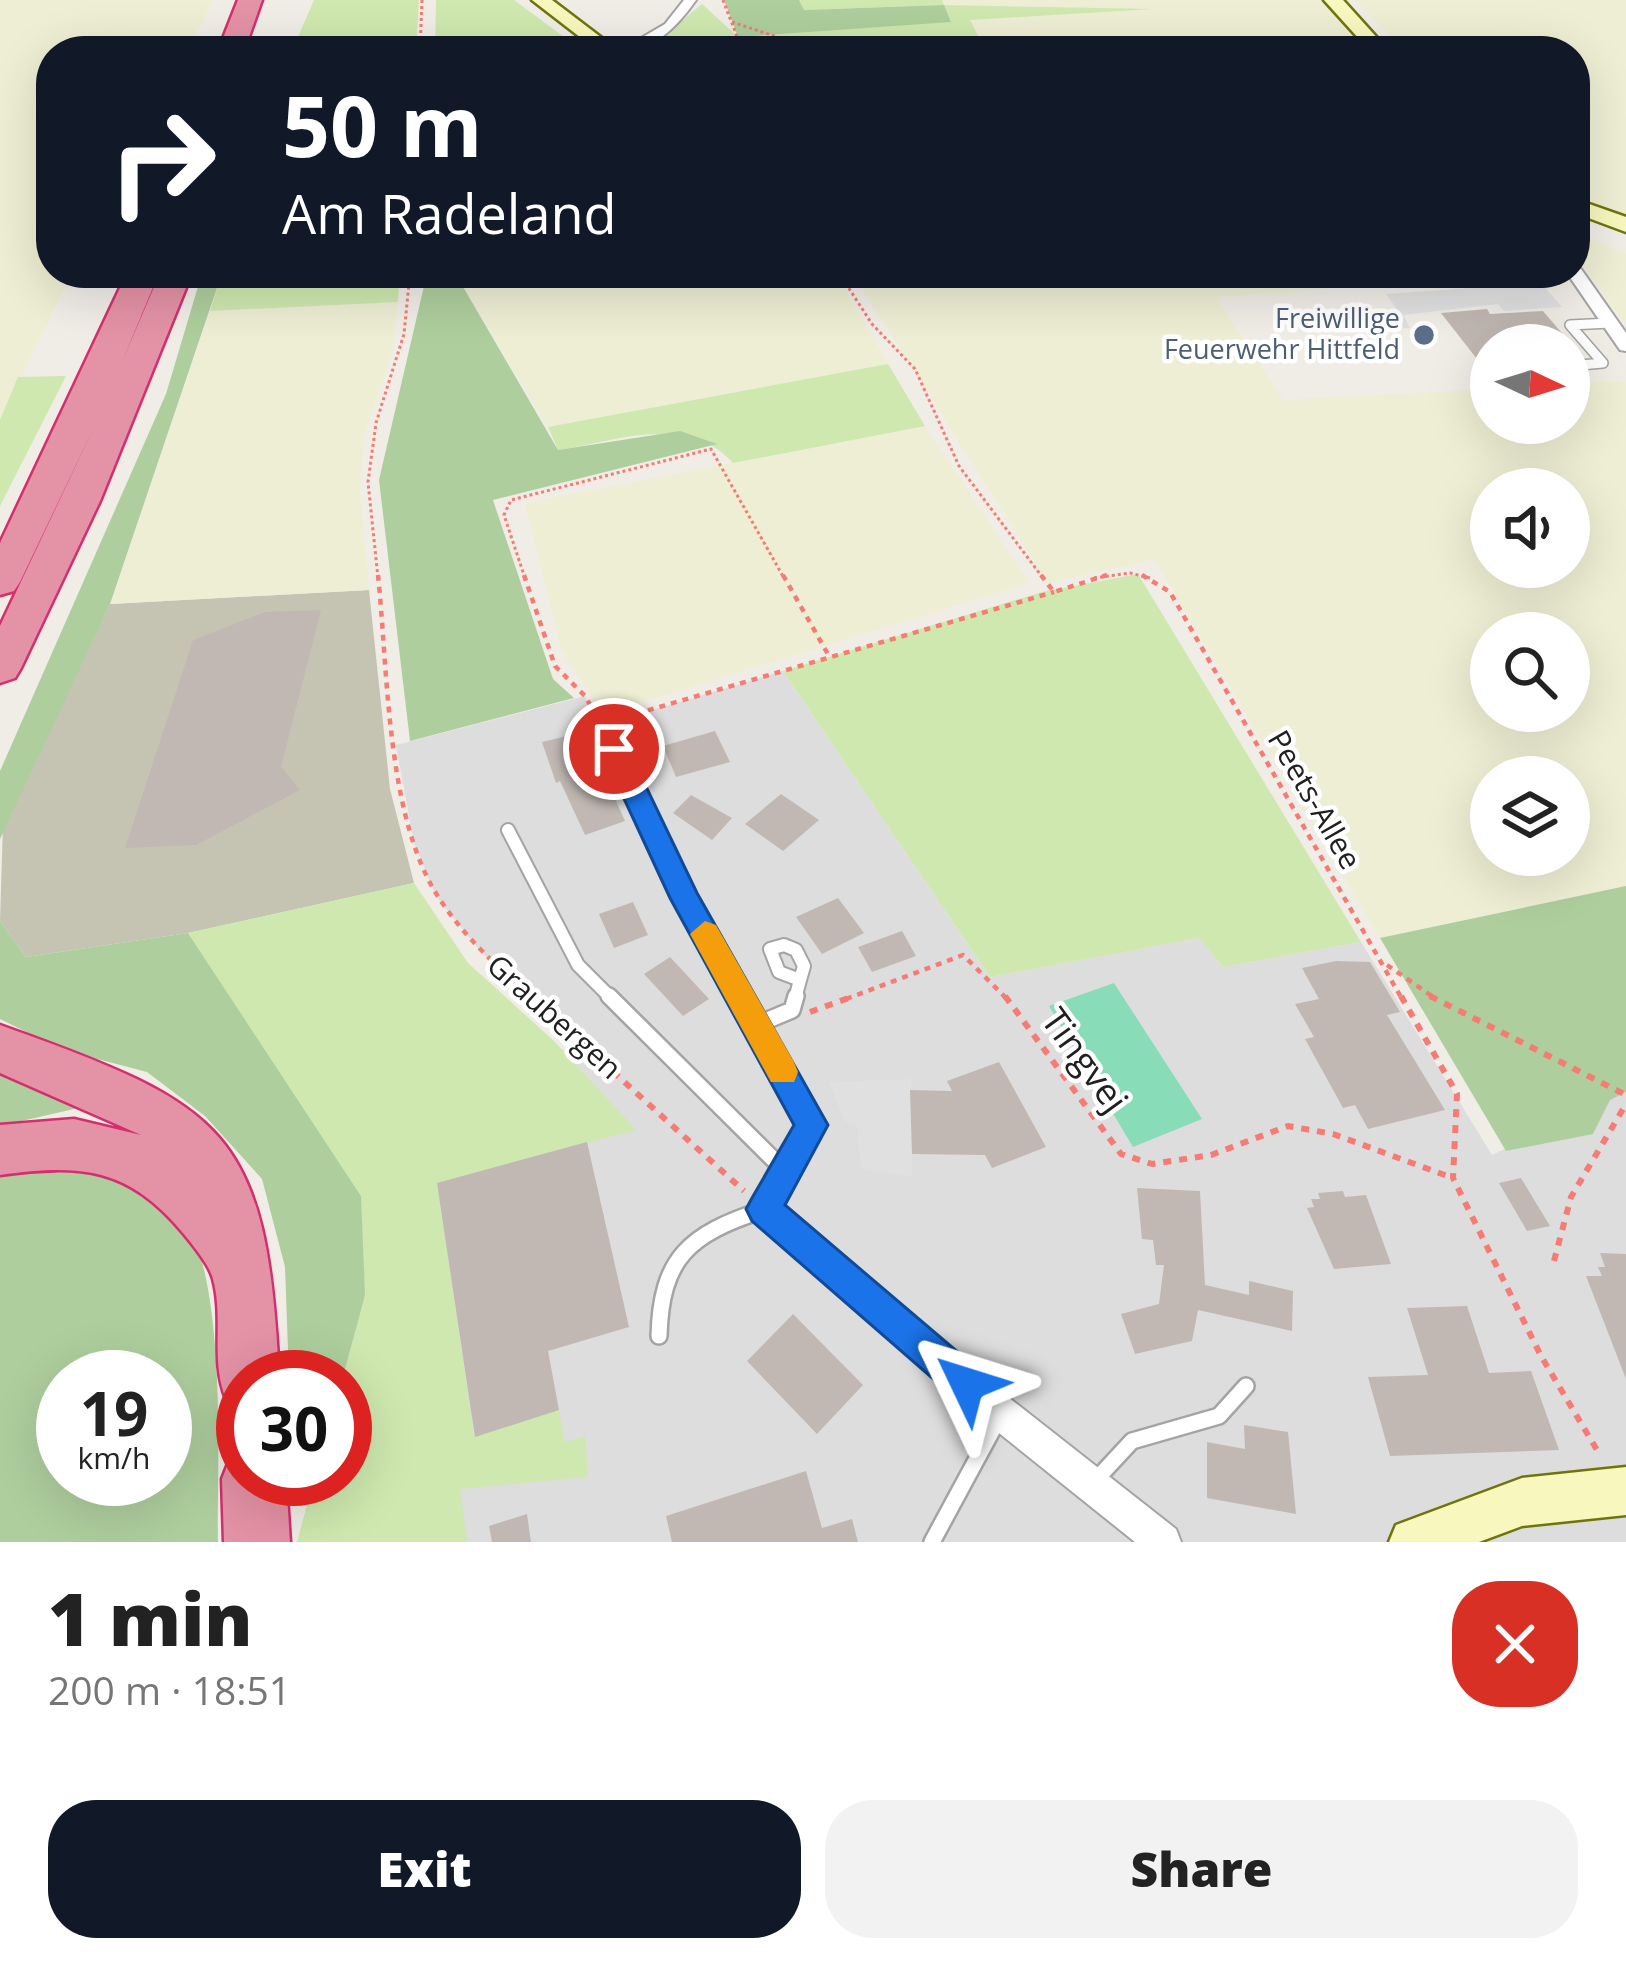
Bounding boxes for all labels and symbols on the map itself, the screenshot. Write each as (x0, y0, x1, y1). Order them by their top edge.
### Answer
place label: Freiwillige Feuerwehr Hittfeld (1164, 299, 1400, 367)
marker: Freiwillige Feuerwehr Hittfeld (1411, 322, 1437, 348)
north arrow (1470, 324, 1590, 444)
pin (563, 698, 665, 800)
street label: Peets-Allee (1259, 722, 1372, 876)
street label: Graubergen (479, 944, 631, 1087)
street label: Tingvej (1031, 998, 1140, 1122)
position arrow (904, 1321, 1030, 1447)
speed limit sign: 30 (216, 1350, 372, 1506)

